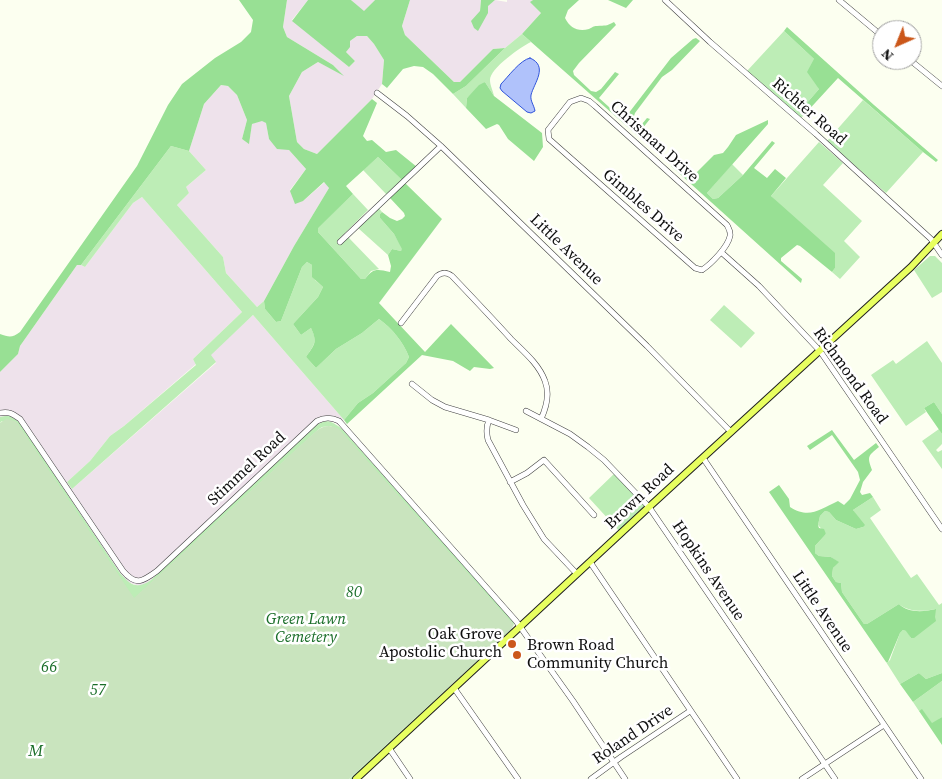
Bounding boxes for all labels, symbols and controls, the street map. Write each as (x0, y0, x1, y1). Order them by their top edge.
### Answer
north arrow (872, 20, 922, 70)
text: N (877, 44, 898, 66)
street label: Richter Road (768, 74, 850, 150)
street label: Chrisman Drive (606, 97, 702, 187)
street label: Gimbles Drive (598, 166, 688, 246)
street label: Little Avenue (526, 210, 606, 290)
street label: Richmond Road (809, 324, 891, 428)
street label: Stimmel Road (204, 428, 290, 510)
street label: Brown Road (602, 460, 678, 534)
street label: Hopkins Avenue (667, 517, 749, 625)
street label: Little Avenue (788, 568, 856, 656)
park label: 80 (346, 583, 362, 603)
park label: Green Lawn Cemetery (266, 610, 346, 648)
place label: Oak Grove Apostolic Church (379, 625, 502, 663)
place label: Brown Road Community Church (527, 636, 668, 674)
marker: Oak Grove Apostolic Church (506, 638, 518, 650)
marker: Brown Road Community Church (511, 649, 523, 661)
park label: 66 (41, 658, 57, 678)
park label: 57 (90, 681, 106, 701)
street label: Roland Drive (589, 701, 677, 769)
park label: M (29, 742, 43, 762)

